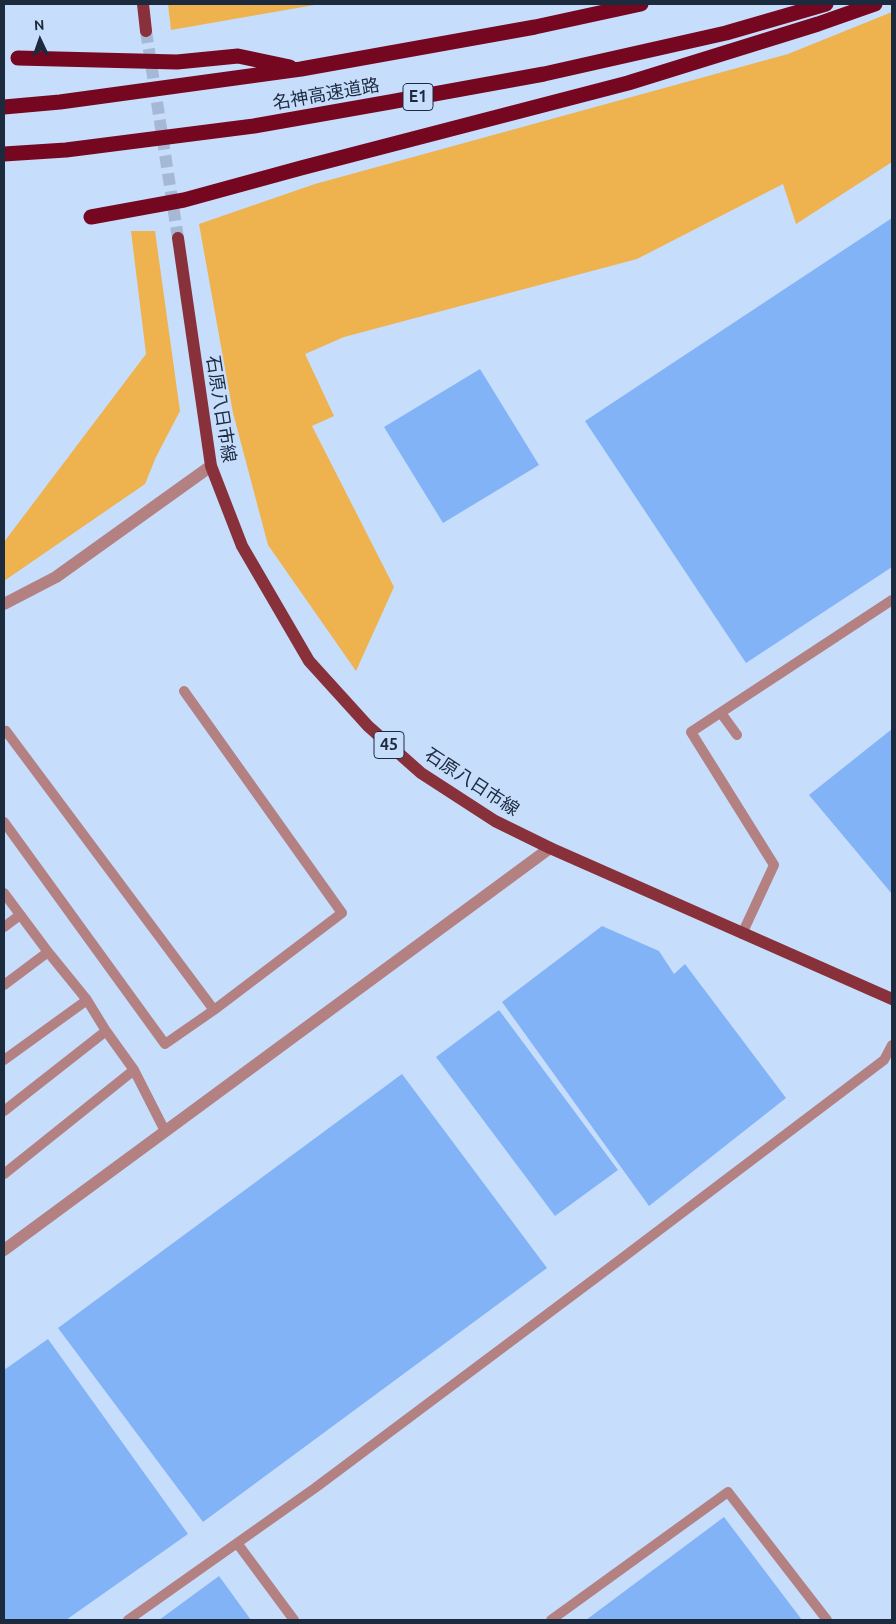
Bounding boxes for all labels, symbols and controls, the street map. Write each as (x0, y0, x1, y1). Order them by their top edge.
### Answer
north arrow (15, 15, 65, 65)
text: N (34, 17, 45, 33)
street label: 名神高速道路 (271, 74, 381, 114)
road number: E1 (403, 84, 433, 110)
street label: 石原八日市線 (202, 354, 240, 464)
road number: 45 (374, 732, 404, 758)
street label: 石原八日市線 (421, 744, 523, 820)

